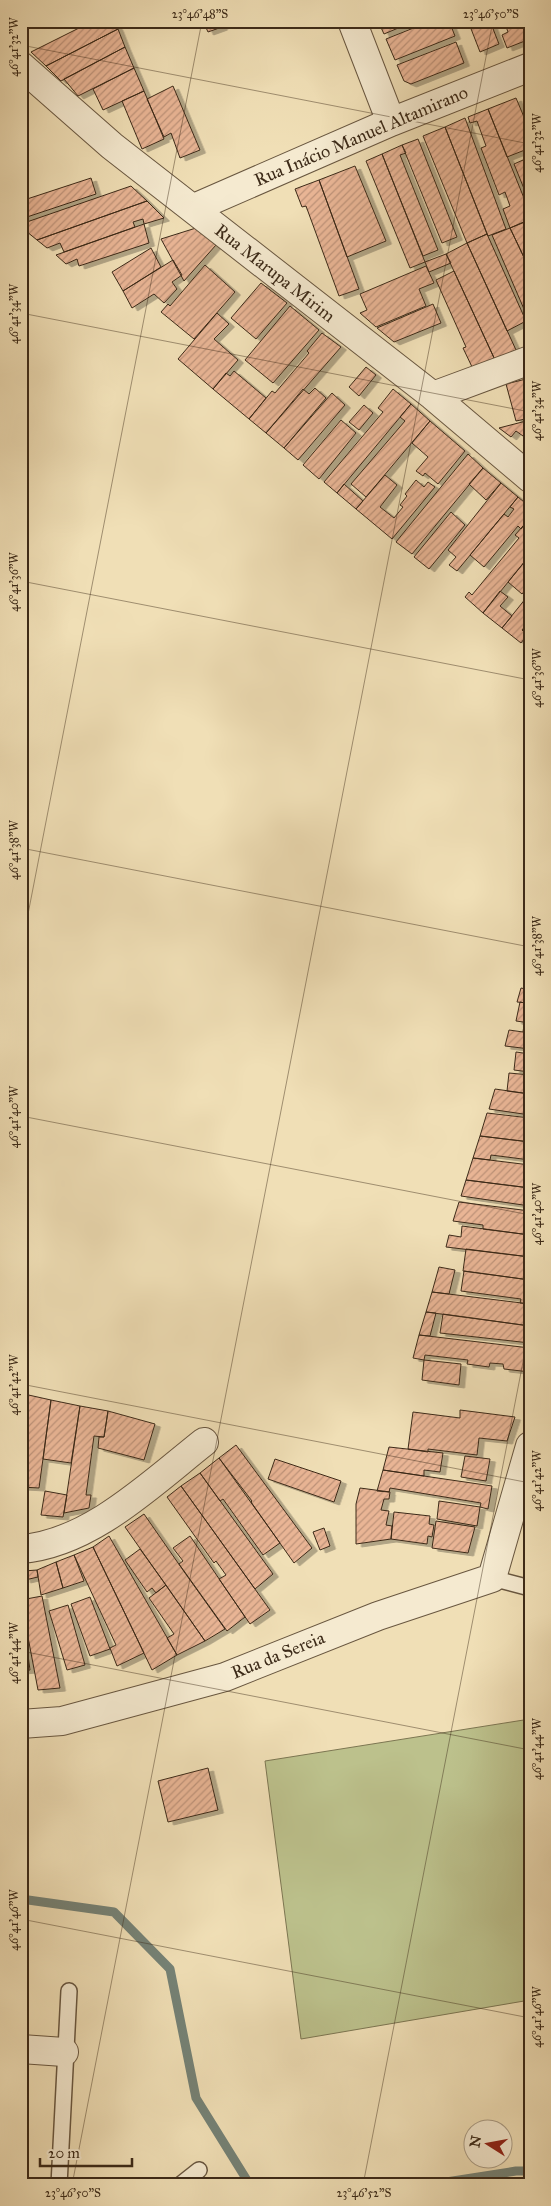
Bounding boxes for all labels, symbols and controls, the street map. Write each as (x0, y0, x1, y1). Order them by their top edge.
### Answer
text: 23°46'48"S (172, 7, 228, 21)
text: 23°46'50"S (463, 7, 519, 21)
text: 46°41'32"W (7, 17, 21, 77)
street label: Rua Inácio Manuel Altamirano (251, 81, 471, 191)
text: 46°41'32"W (530, 113, 544, 173)
street label: Rua Marupa Mirim (210, 219, 340, 327)
text: 46°41'34"W (7, 283, 21, 344)
text: 46°41'34"W (530, 380, 544, 441)
text: 46°41'36"W (7, 552, 21, 612)
text: 46°41'36"W (530, 648, 544, 708)
text: 46°41'38"W (7, 820, 21, 880)
text: 46°41'38"W (530, 916, 544, 976)
text: 46°41'40"W (7, 1085, 21, 1148)
text: 46°41'40"W (530, 1182, 544, 1245)
text: 46°41'42"W (7, 1354, 21, 1416)
text: 46°41'42"W (530, 1450, 544, 1512)
text: 46°41'44"W (7, 1621, 21, 1684)
street label: Rua da Sereia (228, 1626, 328, 1684)
text: 46°41'44"W (530, 1717, 544, 1780)
text: 46°41'46"W (7, 1889, 21, 1951)
text: 46°41'46"W (530, 1986, 544, 2048)
north arrow (464, 2118, 514, 2168)
text: N (466, 2134, 485, 2149)
scale bar (40, 2136, 132, 2168)
text: 20 m (48, 2144, 80, 2162)
text: 23°46'50"S (45, 2186, 101, 2200)
text: 23°46'52"S (337, 2186, 392, 2200)

